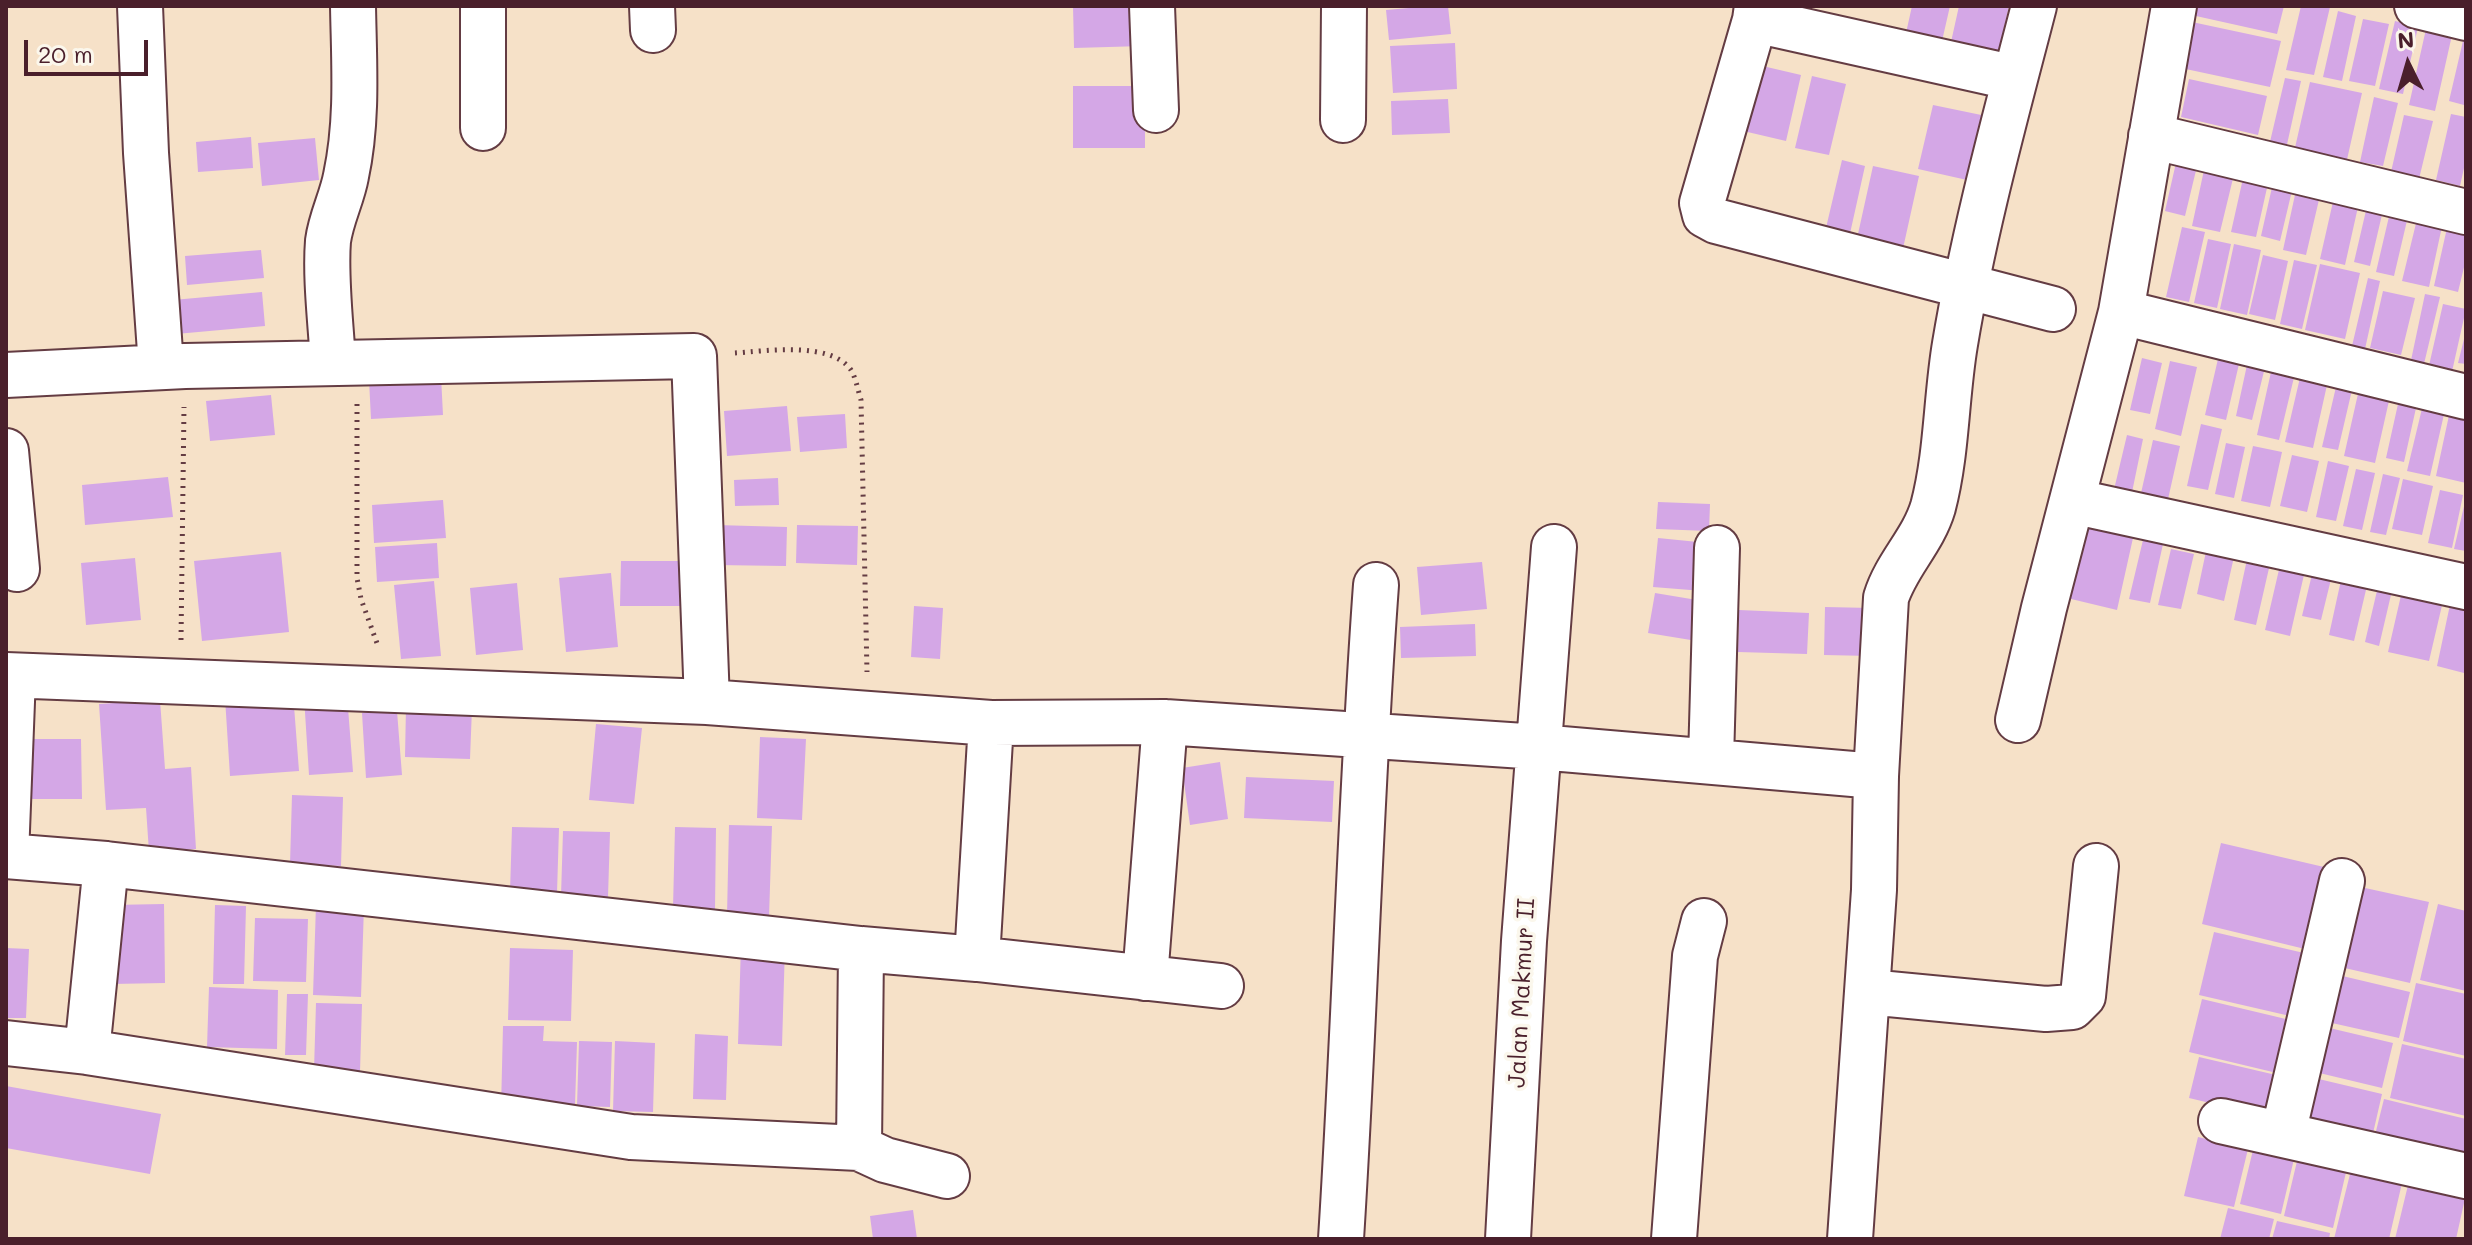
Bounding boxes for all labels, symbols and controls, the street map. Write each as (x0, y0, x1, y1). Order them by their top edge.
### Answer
scale bar (28, 24, 152, 74)
north arrow (2368, 24, 2448, 104)
text: N (2396, 24, 2415, 55)
text: 20 m (38, 38, 93, 69)
street label: Jalan Makmur II (1503, 897, 1541, 1089)

